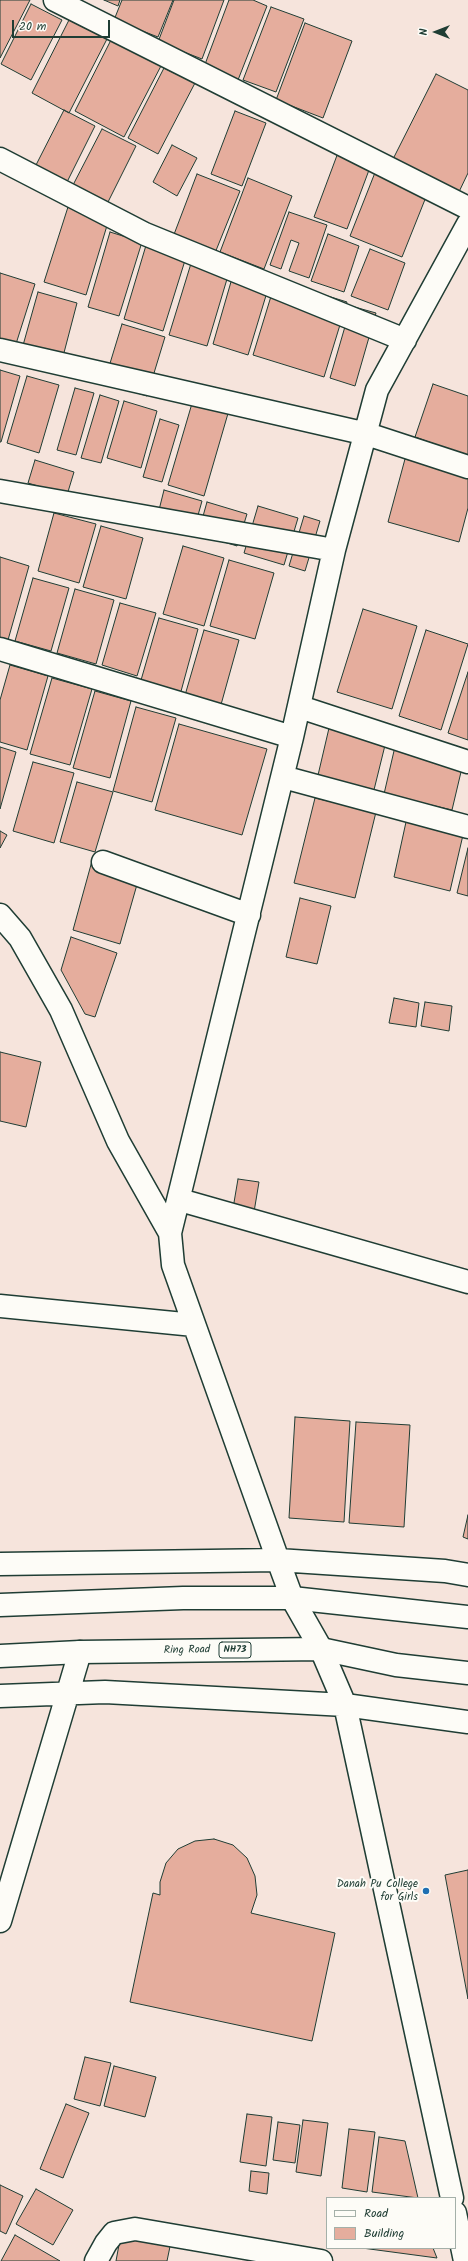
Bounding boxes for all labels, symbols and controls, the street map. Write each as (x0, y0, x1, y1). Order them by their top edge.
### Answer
scale bar (14, 12, 112, 38)
north arrow (416, 12, 456, 52)
text: 20 m (19, 17, 46, 36)
text: N (415, 29, 433, 35)
road number: NH73 (219, 1642, 251, 1658)
street label: Ring Road (164, 1644, 210, 1658)
place label: Danah Pu College for Girls (337, 1878, 418, 1904)
marker: Danah Pu College for Girls (421, 1886, 431, 1896)
legend (326, 2197, 456, 2249)
text: Road (364, 2204, 388, 2223)
text: Building (364, 2224, 404, 2243)

